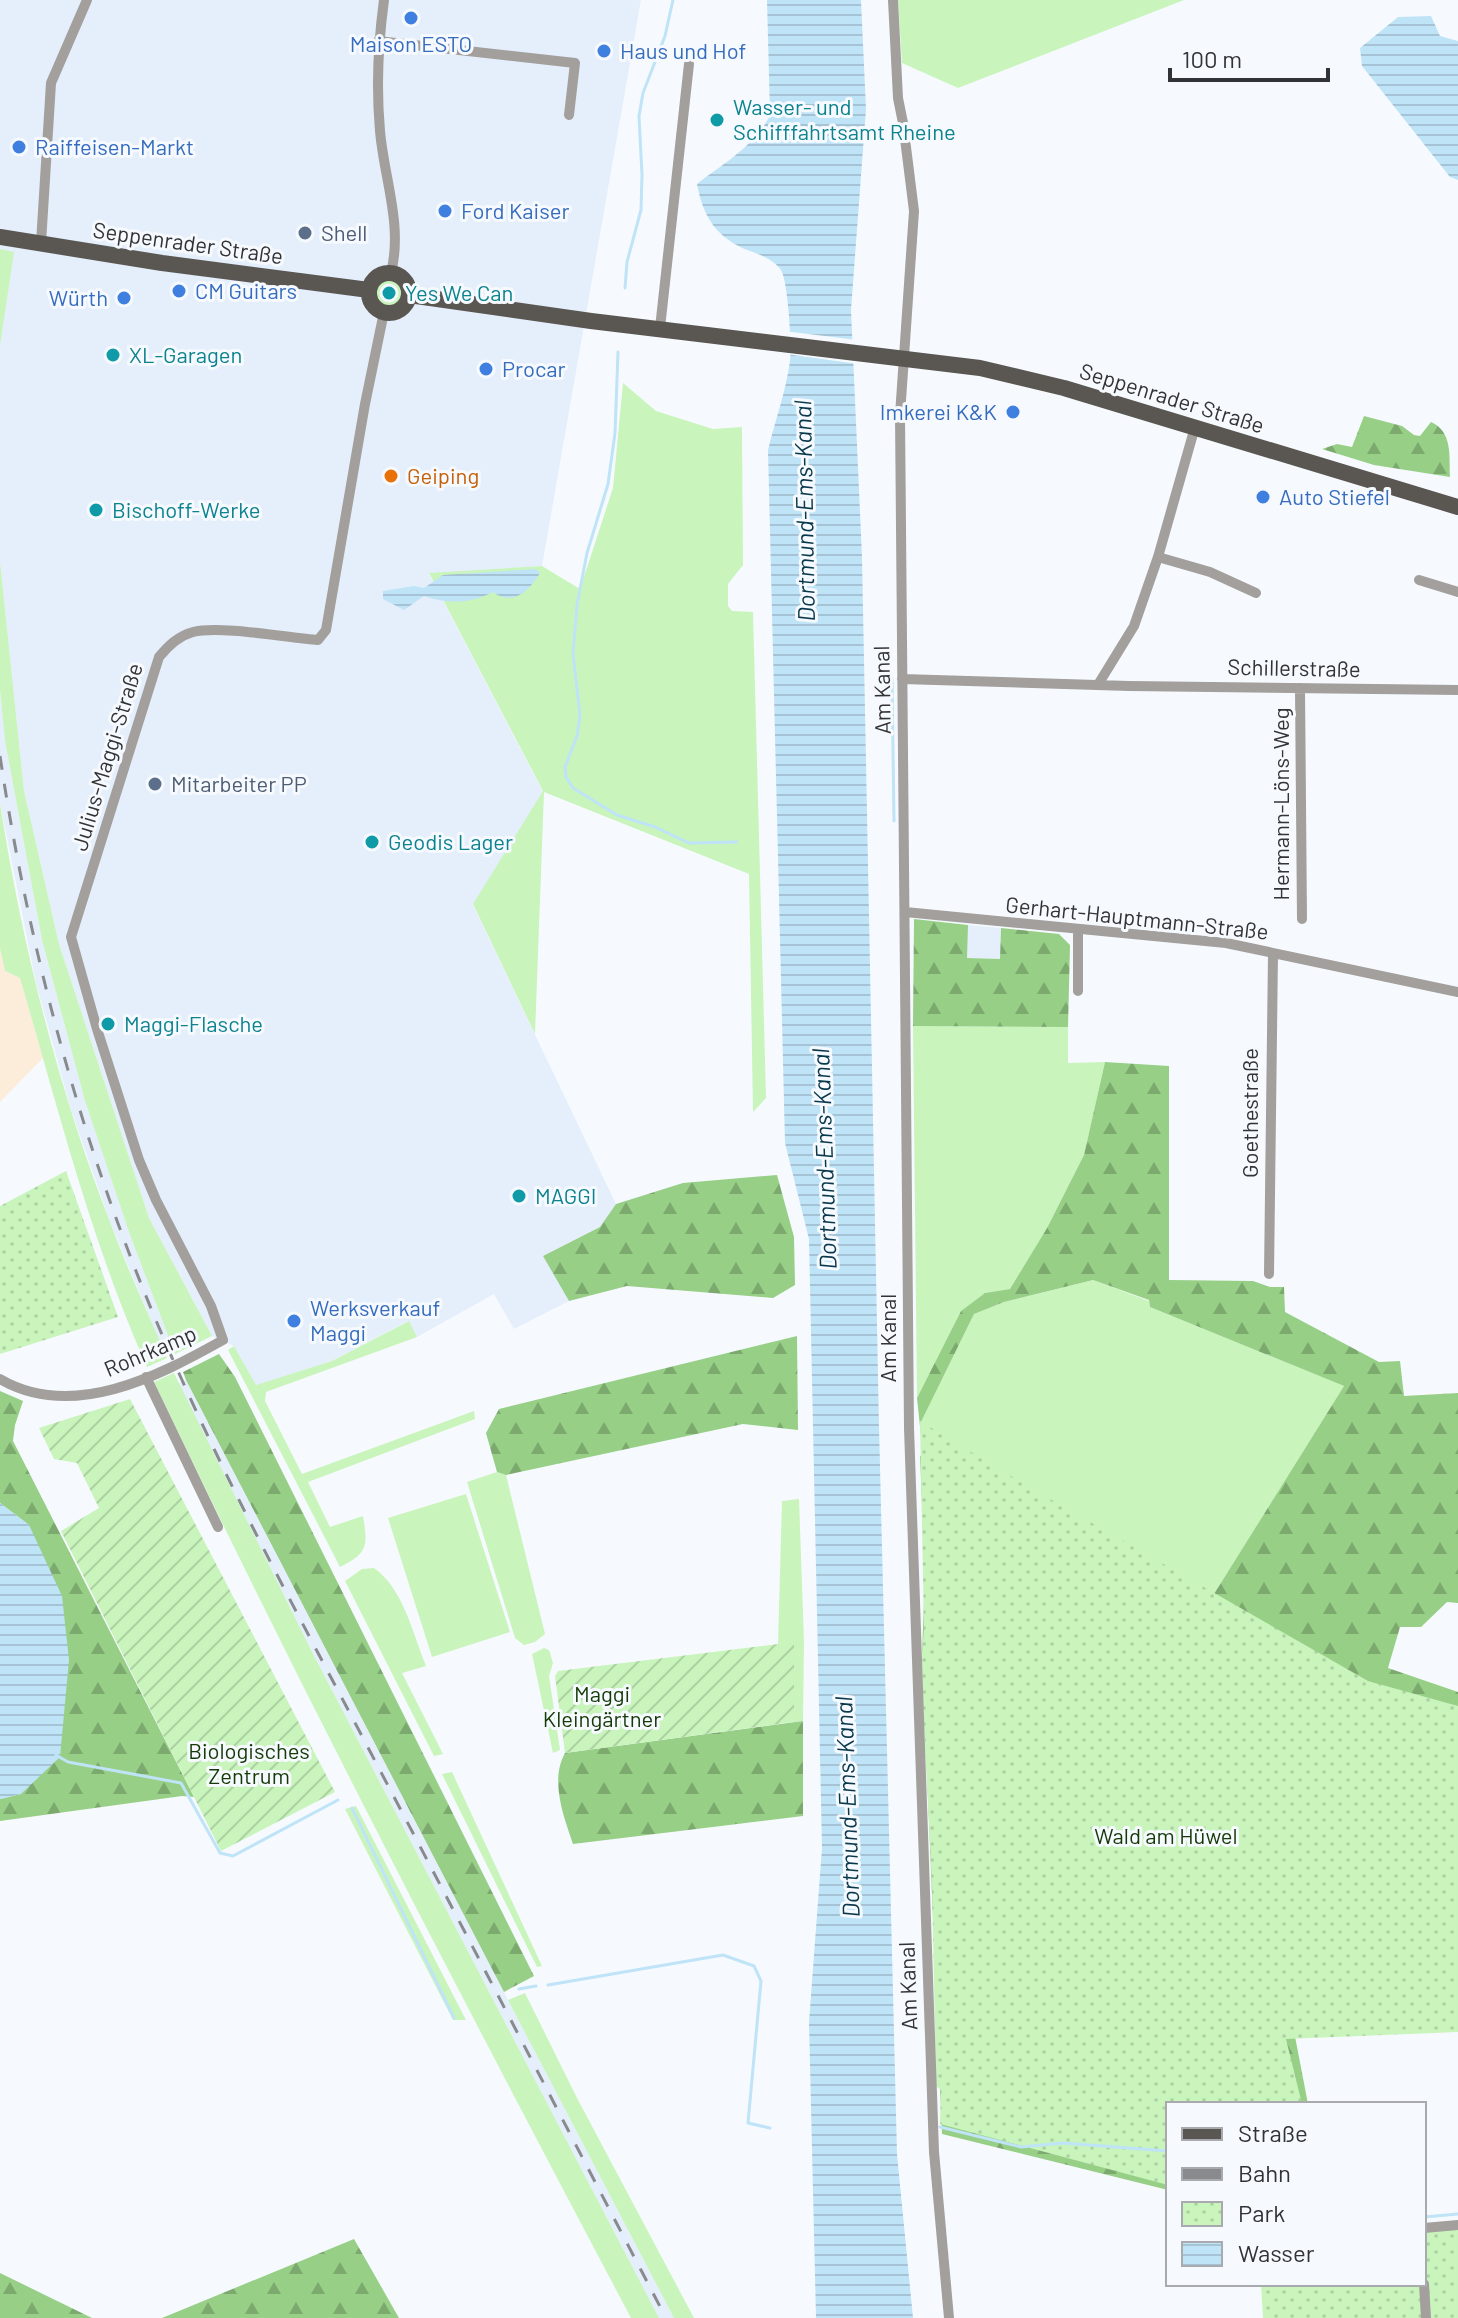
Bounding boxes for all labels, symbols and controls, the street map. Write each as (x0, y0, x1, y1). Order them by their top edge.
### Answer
marker: Maison ESTO (402, 9, 420, 27)
place label: Maison ESTO (350, 30, 472, 56)
scale bar (1170, 32, 1328, 82)
place label: Haus und Hof (620, 37, 746, 63)
marker: Haus und Hof (595, 42, 613, 60)
text: 100 m (1182, 44, 1242, 73)
place label: Wasser- und Schifffahrtsamt Rheine (733, 93, 956, 144)
marker: Wasser- und Schifffahrtsamt Rheine (708, 111, 726, 129)
place label: Raiffeisen-Markt (35, 133, 194, 159)
marker: Raiffeisen-Markt (10, 138, 28, 156)
place label: Ford Kaiser (461, 197, 570, 223)
marker: Ford Kaiser (436, 202, 454, 220)
street label: Seppenrader Straße (91, 216, 285, 268)
place label: Shell (321, 219, 367, 245)
marker: Shell (296, 224, 314, 242)
place label: CM Guitars (195, 277, 297, 303)
place label: Yes We Can (405, 279, 513, 305)
marker: CM Guitars (170, 282, 188, 300)
place label: Würth (49, 284, 108, 310)
marker: Yes We Can (380, 284, 398, 302)
marker: Würth (115, 289, 133, 307)
place label: XL-Garagen (129, 341, 242, 367)
marker: XL-Garagen (104, 346, 122, 364)
place label: Procar (502, 355, 566, 381)
street label: Seppenrader Straße (1077, 357, 1268, 437)
marker: Procar (477, 360, 495, 378)
place label: Imkerei K&K (880, 398, 997, 424)
water label: Dortmund-Ems-Kanal (787, 399, 820, 622)
marker: Imkerei K&K (1004, 403, 1022, 421)
place label: Geiping (407, 462, 479, 488)
marker: Geiping (382, 467, 400, 485)
place label: Auto Stiefel (1279, 483, 1390, 509)
marker: Auto Stiefel (1254, 488, 1272, 506)
place label: Bischoff-Werke (112, 496, 261, 522)
marker: Bischoff-Werke (87, 501, 105, 519)
street label: Am Kanal (867, 645, 895, 735)
street label: Schillerstraße (1227, 653, 1361, 681)
street label: Julius-Maggi-Straße (65, 660, 147, 854)
street label: Hermann-Löns-Weg (1267, 708, 1293, 900)
place label: Mitarbeiter PP (171, 770, 307, 796)
marker: Mitarbeiter PP (146, 775, 164, 793)
place label: Geodis Lager (388, 828, 513, 854)
marker: Geodis Lager (363, 833, 381, 851)
street label: Gerhart-Hauptmann-Straße (1004, 890, 1270, 944)
place label: Maggi-Flasche (124, 1010, 263, 1036)
marker: Maggi-Flasche (99, 1015, 117, 1033)
water label: Dortmund-Ems-Kanal (805, 1047, 842, 1270)
street label: Goethestraße (1236, 1048, 1262, 1178)
place label: MAGGI (535, 1182, 597, 1208)
marker: MAGGI (510, 1187, 528, 1205)
place label: Werksverkauf Maggi (310, 1294, 440, 1345)
street label: Am Kanal (874, 1294, 900, 1382)
marker: Werksverkauf Maggi (285, 1312, 303, 1330)
street label: Rohrkamp (100, 1319, 200, 1381)
park label: Maggi Kleingärtner (543, 1680, 661, 1731)
water label: Dortmund-Ems-Kanal (828, 1695, 865, 1918)
park label: Biologisches Zentrum (188, 1737, 310, 1788)
park label: Wald am Hüwel (1094, 1822, 1238, 1848)
street label: Am Kanal (892, 1941, 922, 2031)
legend (1166, 2102, 1426, 2286)
text: Straße (1238, 2118, 1308, 2147)
text: Bahn (1238, 2158, 1291, 2187)
text: Park (1238, 2198, 1285, 2227)
text: Wasser (1238, 2238, 1315, 2267)

